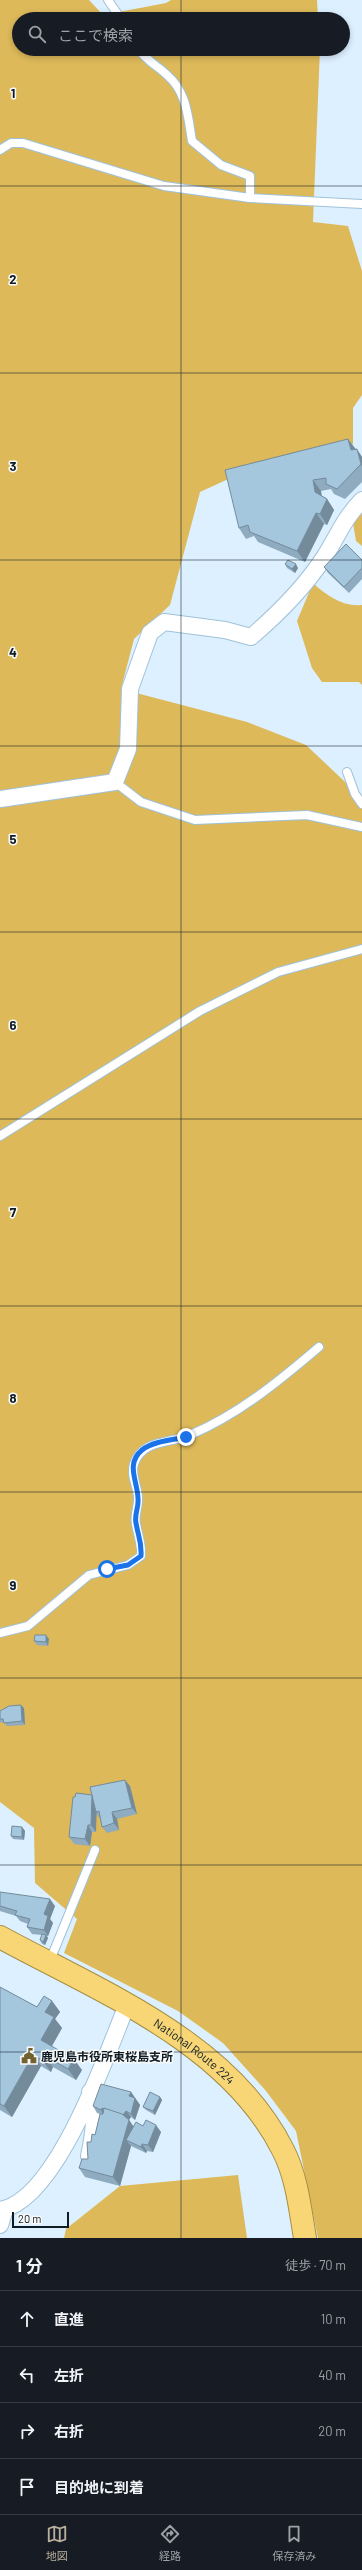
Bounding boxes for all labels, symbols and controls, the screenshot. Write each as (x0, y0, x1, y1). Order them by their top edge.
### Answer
search box (12, 12, 350, 56)
icon: search (26, 23, 48, 45)
text: ここで検索 (58, 26, 133, 44)
text: 1 (11, 85, 15, 101)
text: 2 (9, 271, 17, 287)
text: 3 (9, 458, 17, 474)
text: 4 (9, 644, 17, 660)
text: 5 (9, 831, 17, 847)
text: 6 (10, 1017, 17, 1033)
text: 7 (10, 1204, 17, 1220)
text: 8 (9, 1390, 17, 1406)
route end (177, 1428, 195, 1446)
route start (98, 1560, 116, 1578)
text: 9 (10, 1577, 17, 1593)
street label: National Route 224 (151, 2015, 238, 2087)
public building icon: 鹿児島市役所東桜島支所 (20, 2047, 38, 2065)
place label: 鹿児島市役所東桜島支所 (41, 2049, 173, 2063)
scale bar (12, 2210, 69, 2229)
text: 20 m (18, 2212, 41, 2225)
text: 1 分 (16, 2255, 42, 2275)
text: 徒歩 · 70 m (285, 2257, 346, 2273)
icon: ahead (16, 2308, 38, 2330)
text: 直進 (54, 2310, 84, 2328)
text: 10 m (321, 2311, 346, 2327)
icon: left (16, 2364, 38, 2386)
text: 左折 (54, 2366, 84, 2384)
text: 40 m (318, 2367, 346, 2383)
icon: right (16, 2420, 38, 2442)
text: 右折 (54, 2422, 84, 2440)
text: 20 m (318, 2423, 346, 2439)
icon: arrive (16, 2476, 38, 2498)
text: 目的地に到着 (54, 2478, 144, 2496)
tab: 地図 (46, 2523, 68, 2563)
tab: 経路 (159, 2523, 181, 2563)
tab: 保存済み (272, 2523, 316, 2563)

